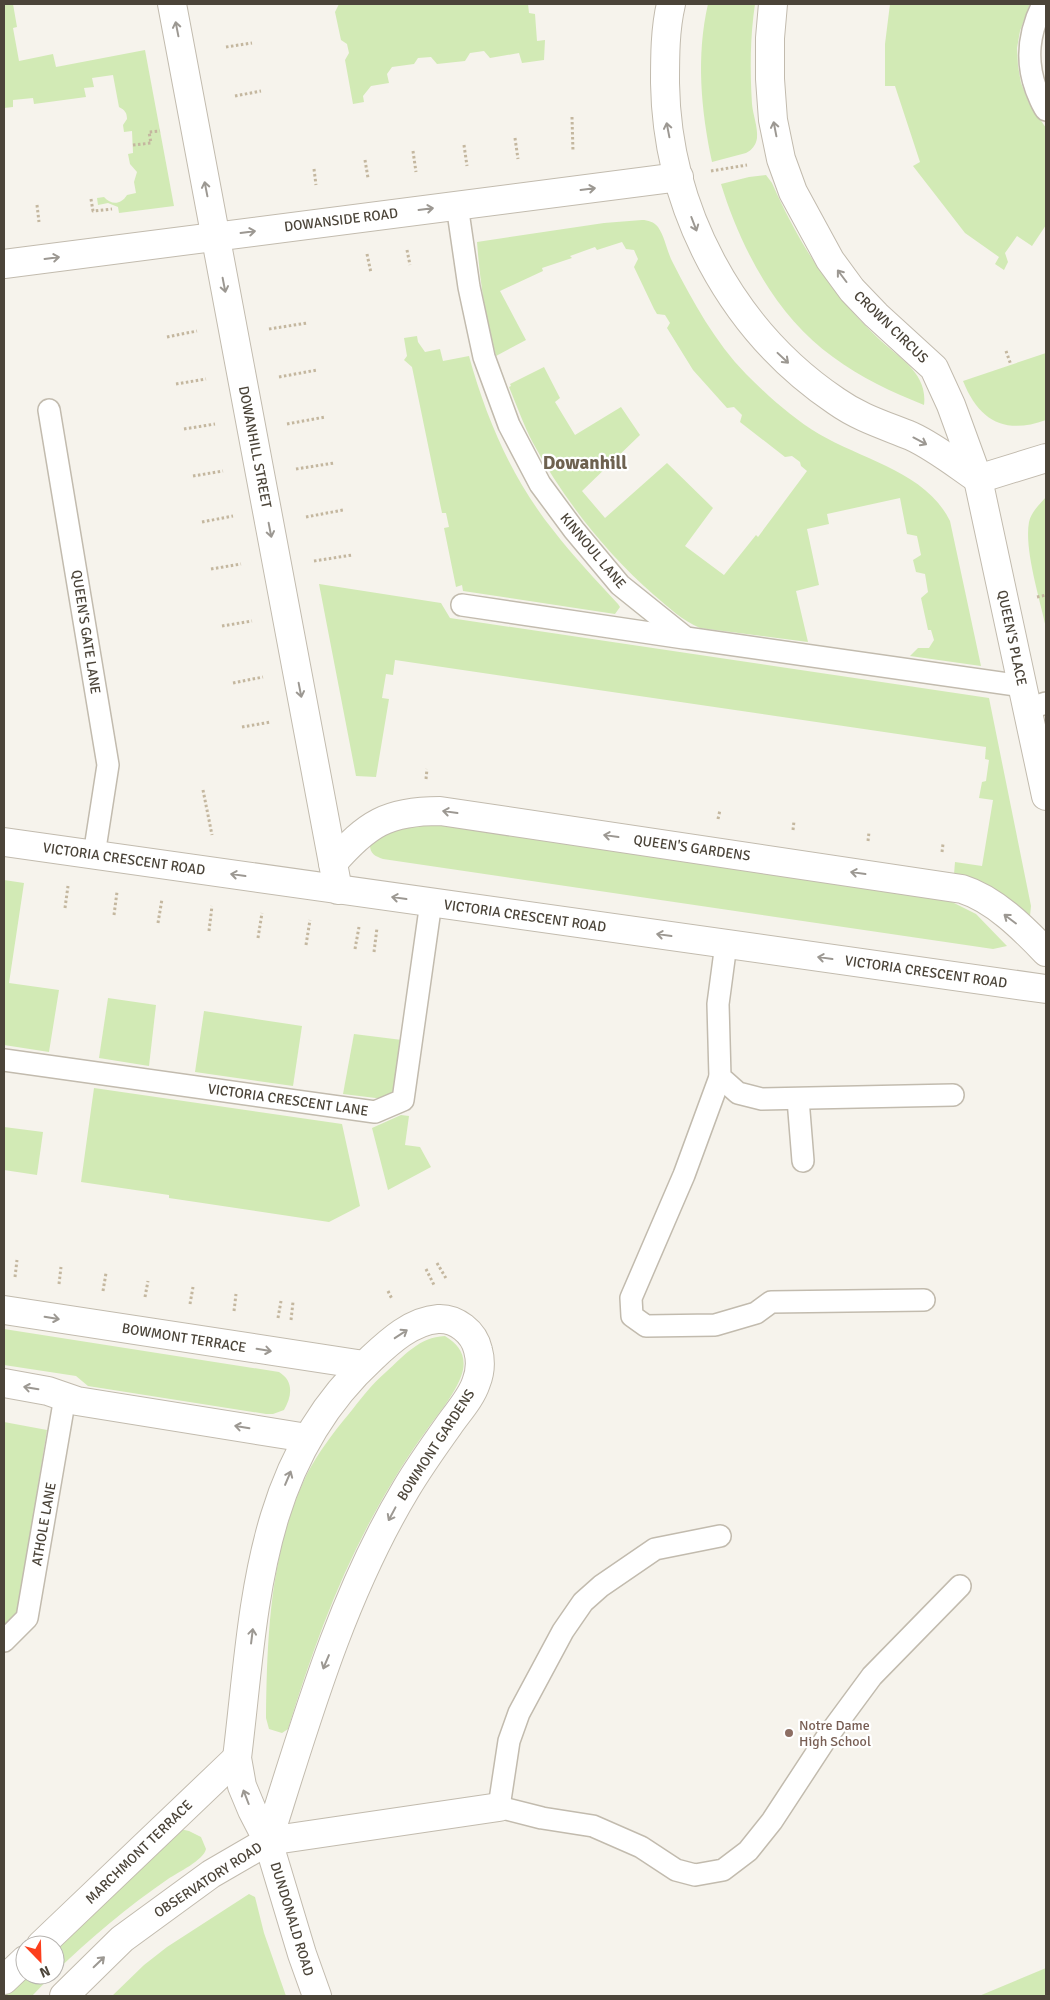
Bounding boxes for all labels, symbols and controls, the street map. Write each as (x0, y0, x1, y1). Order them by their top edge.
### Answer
one-way arrow (171, 21, 181, 37)
one-way arrow (663, 122, 673, 138)
one-way arrow (770, 122, 779, 138)
one-way arrow (201, 181, 211, 197)
one-way arrow (579, 184, 595, 194)
one-way arrow (418, 204, 434, 214)
street label: DOWANSIDE ROAD (283, 205, 399, 235)
one-way arrow (690, 215, 699, 231)
one-way arrow (240, 227, 256, 237)
one-way arrow (44, 253, 60, 263)
one-way arrow (836, 270, 847, 283)
one-way arrow (220, 276, 230, 292)
street label: CROWN CIRCUS (850, 287, 932, 367)
one-way arrow (776, 352, 789, 364)
street label: DOWANHILL STREET (235, 384, 275, 510)
one-way arrow (913, 436, 928, 446)
district label: Dowanhill (543, 451, 627, 475)
street label: KINNOUL LANE (556, 510, 630, 592)
one-way arrow (266, 522, 276, 538)
street label: QUEEN'S GATE LANE (68, 569, 104, 695)
street label: QUEEN'S PLACE (994, 589, 1030, 688)
one-way arrow (296, 682, 306, 698)
one-way arrow (443, 807, 459, 817)
one-way arrow (603, 831, 619, 841)
street label: QUEEN'S GARDENS (632, 831, 752, 865)
street label: VICTORIA CRESCENT ROAD (42, 839, 206, 879)
one-way arrow (851, 868, 867, 878)
one-way arrow (230, 870, 246, 880)
one-way arrow (391, 893, 407, 903)
street label: VICTORIA CRESCENT ROAD (443, 896, 607, 936)
one-way arrow (1004, 913, 1017, 924)
one-way arrow (656, 930, 672, 940)
street label: VICTORIA CRESCENT ROAD (844, 952, 1008, 992)
one-way arrow (817, 953, 833, 963)
street label: VICTORIA CRESCENT LANE (207, 1080, 369, 1120)
one-way arrow (44, 1313, 60, 1323)
street label: BOWMONT TERRACE (121, 1320, 247, 1356)
one-way arrow (394, 1329, 408, 1339)
one-way arrow (256, 1345, 272, 1355)
one-way arrow (24, 1382, 40, 1392)
street label: BOWMONT GARDENS (394, 1386, 479, 1504)
one-way arrow (234, 1422, 250, 1432)
one-way arrow (283, 1471, 293, 1486)
street label: ATHOLE LANE (28, 1481, 60, 1567)
one-way arrow (387, 1506, 397, 1521)
one-way arrow (248, 1629, 258, 1645)
one-way arrow (321, 1654, 331, 1669)
place label: Notre Dame High School (799, 1717, 871, 1750)
marker: Notre Dame High School (783, 1727, 795, 1739)
one-way arrow (241, 1790, 251, 1805)
street label: MARCHMONT TERRACE (82, 1796, 196, 1908)
street label: OBSERVATORY ROAD (151, 1839, 265, 1921)
street label: DUNDONALD ROAD (267, 1860, 317, 1978)
north arrow (15, 1935, 65, 1985)
one-way arrow (92, 1956, 105, 1968)
text: N (37, 1962, 53, 1981)

